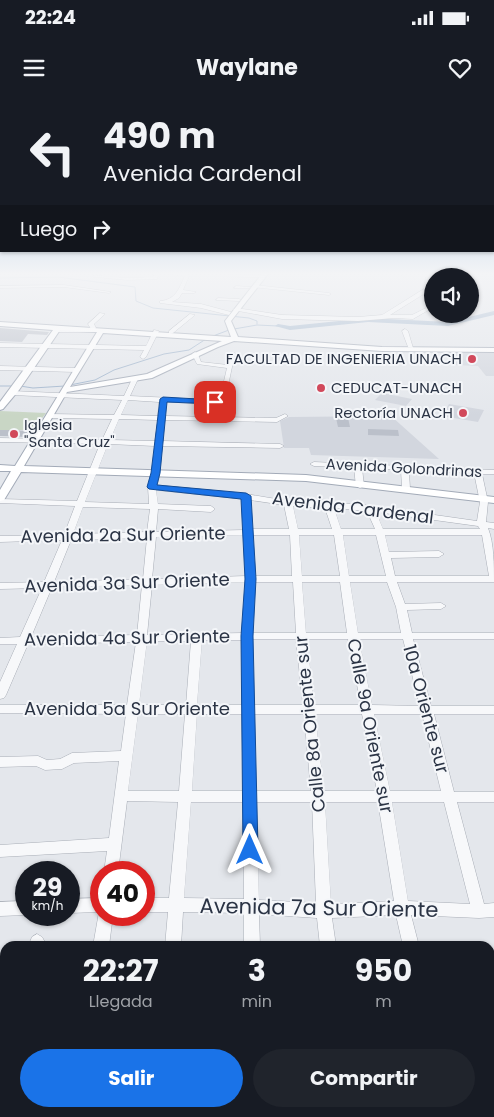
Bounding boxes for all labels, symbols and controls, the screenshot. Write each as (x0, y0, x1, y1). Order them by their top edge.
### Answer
text: 22:24 (25, 4, 76, 31)
text: Waylane (196, 52, 298, 83)
icon: menu (20, 54, 48, 82)
icon: heart (446, 54, 474, 82)
text: 490 m (103, 111, 216, 160)
icon: left (20, 120, 85, 185)
text: Avenida Cardenal (103, 158, 302, 189)
icon: right (87, 215, 115, 243)
text: Luego (20, 216, 77, 243)
map controls (424, 268, 479, 323)
button: sound (424, 268, 479, 323)
place label: FACULTAD DE INGENIERIA UNACH (226, 348, 462, 369)
marker: FACULTAD DE INGENIERIA UNACH (466, 353, 478, 365)
place label: CEDUCAT-UNACH (331, 377, 462, 398)
pin (194, 381, 236, 423)
marker: CEDUCAT-UNACH (315, 382, 327, 394)
icon: arrive (201, 388, 229, 416)
place label: Rectoría UNACH (334, 402, 453, 423)
marker: Rectoría UNACH (457, 407, 469, 419)
place label: Iglesia "Santa Cruz" (24, 414, 115, 452)
marker: Iglesia "Santa Cruz" (8, 428, 20, 440)
street label: Avenida Golondrinas (325, 453, 483, 482)
street label: Avenida Cardenal (271, 485, 435, 530)
street label: Avenida 2a Sur Oriente (20, 520, 226, 549)
street label: Avenida 3a Sur Oriente (24, 566, 230, 599)
street label: Avenida 4a Sur Oriente (24, 623, 230, 652)
street label: Calle 8a Oriente sur (288, 634, 331, 814)
street label: Calle 9a Oriente sur (341, 636, 400, 816)
street label: 10a Oriente sur (397, 642, 456, 776)
street label: Avenida 5a Sur Oriente (24, 696, 230, 721)
position arrow (223, 823, 275, 875)
speed limit sign: 40 (90, 861, 155, 926)
text: 29 (33, 870, 62, 905)
street label: Avenida 7a Sur Oriente (199, 891, 439, 924)
text: km/h (32, 897, 63, 914)
text: 22:27 (83, 949, 159, 992)
text: 3 (248, 949, 266, 992)
text: 950 (355, 949, 412, 992)
text: Llegada (89, 990, 153, 1013)
text: min (241, 990, 272, 1013)
text: m (375, 990, 392, 1013)
button: Salir (20, 1049, 243, 1107)
button: Compartir (253, 1049, 475, 1107)

